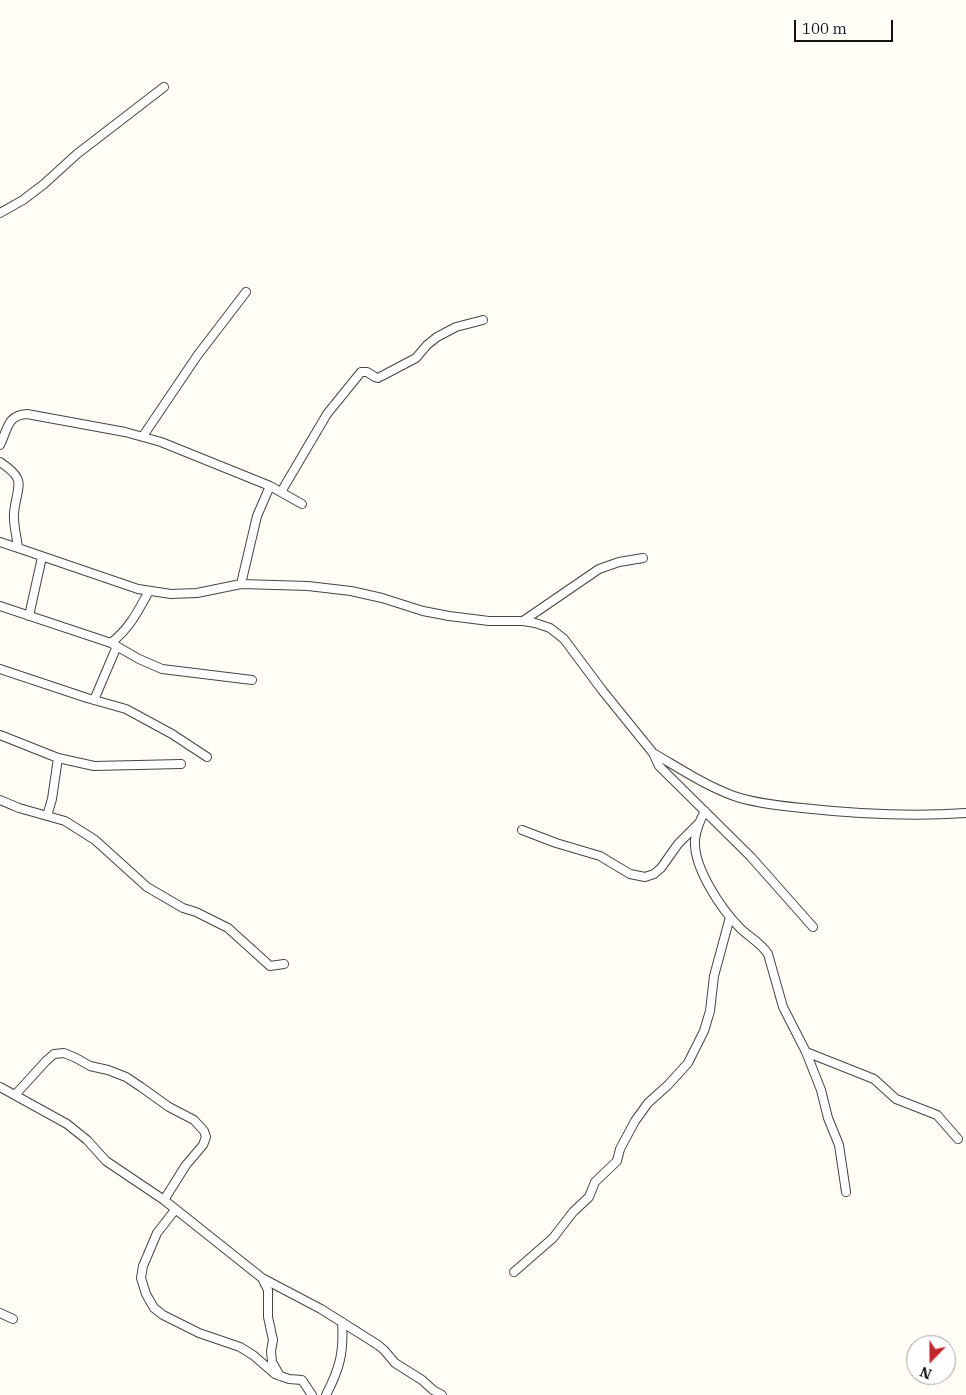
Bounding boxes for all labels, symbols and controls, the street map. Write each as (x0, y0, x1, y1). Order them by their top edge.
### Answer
scale bar (796, 10, 895, 42)
text: 100 m (802, 19, 847, 38)
north arrow (906, 1335, 956, 1385)
text: N (917, 1363, 934, 1383)

